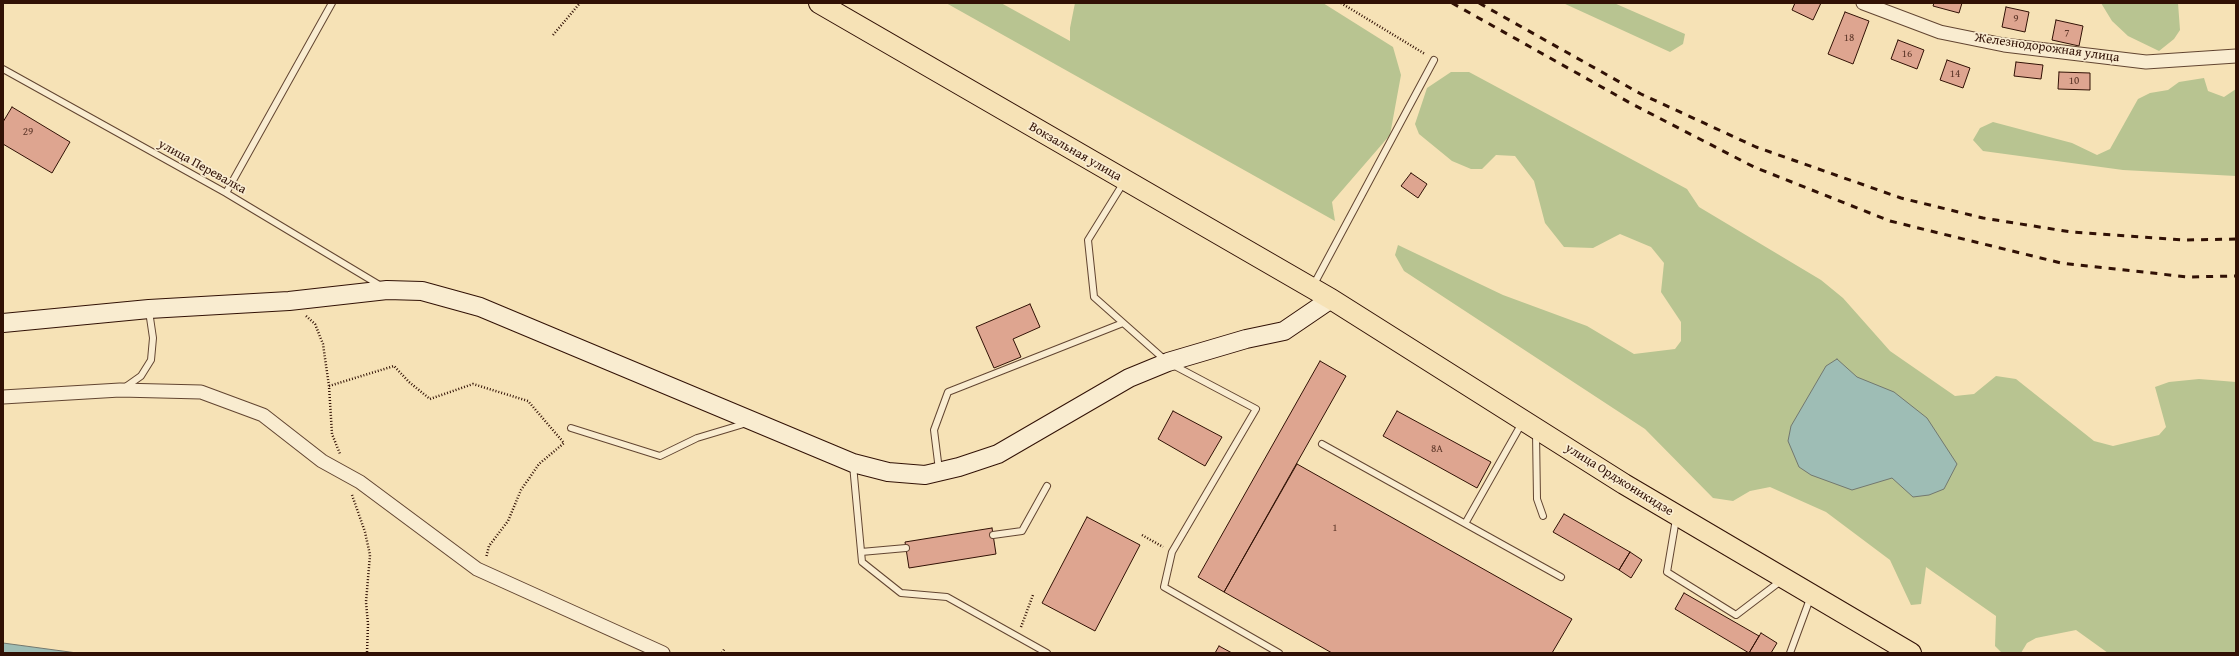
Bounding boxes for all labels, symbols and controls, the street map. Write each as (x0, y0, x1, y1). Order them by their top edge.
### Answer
house number: 9 (2013, 12, 2019, 26)
house number: 7 (2064, 26, 2070, 40)
street label: Железнодорожная улица (1974, 30, 2120, 66)
house number: 18 (1844, 31, 1854, 45)
house number: 16 (1902, 47, 1912, 61)
house number: 14 (1950, 67, 1960, 81)
house number: 10 (2069, 74, 2079, 88)
street label: Вокзальная улица (1026, 119, 1124, 185)
house number: 29 (23, 125, 33, 139)
street label: улица Перевалка (155, 136, 249, 198)
street label: улица Орджоникидзе (1562, 440, 1676, 520)
house number: 8А (1431, 442, 1443, 456)
house number: 1 (1332, 521, 1338, 535)

